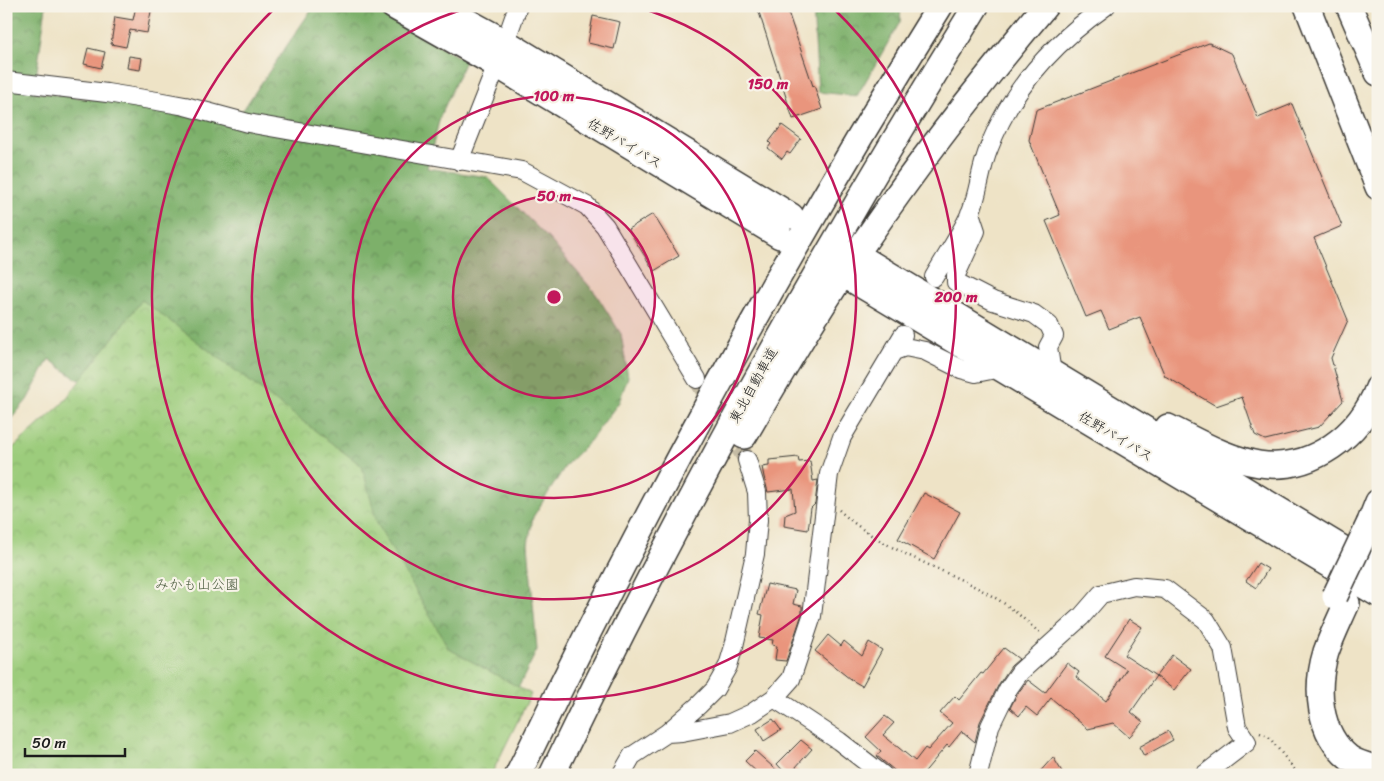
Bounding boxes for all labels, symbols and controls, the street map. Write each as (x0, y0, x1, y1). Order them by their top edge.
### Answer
text: 150 m (748, 71, 789, 97)
text: 100 m (534, 83, 575, 109)
street label: 佐野バイパス (582, 111, 667, 176)
text: 50 m (537, 183, 572, 209)
text: 200 m (933, 284, 978, 310)
centre of rings (545, 288, 563, 306)
street label: 東北自動車道 (722, 342, 785, 428)
street label: 佐野バイパス (1073, 404, 1158, 469)
park label: みかも山公園 (155, 572, 239, 597)
scale bar (25, 726, 125, 758)
text: 50 m (32, 730, 67, 756)

